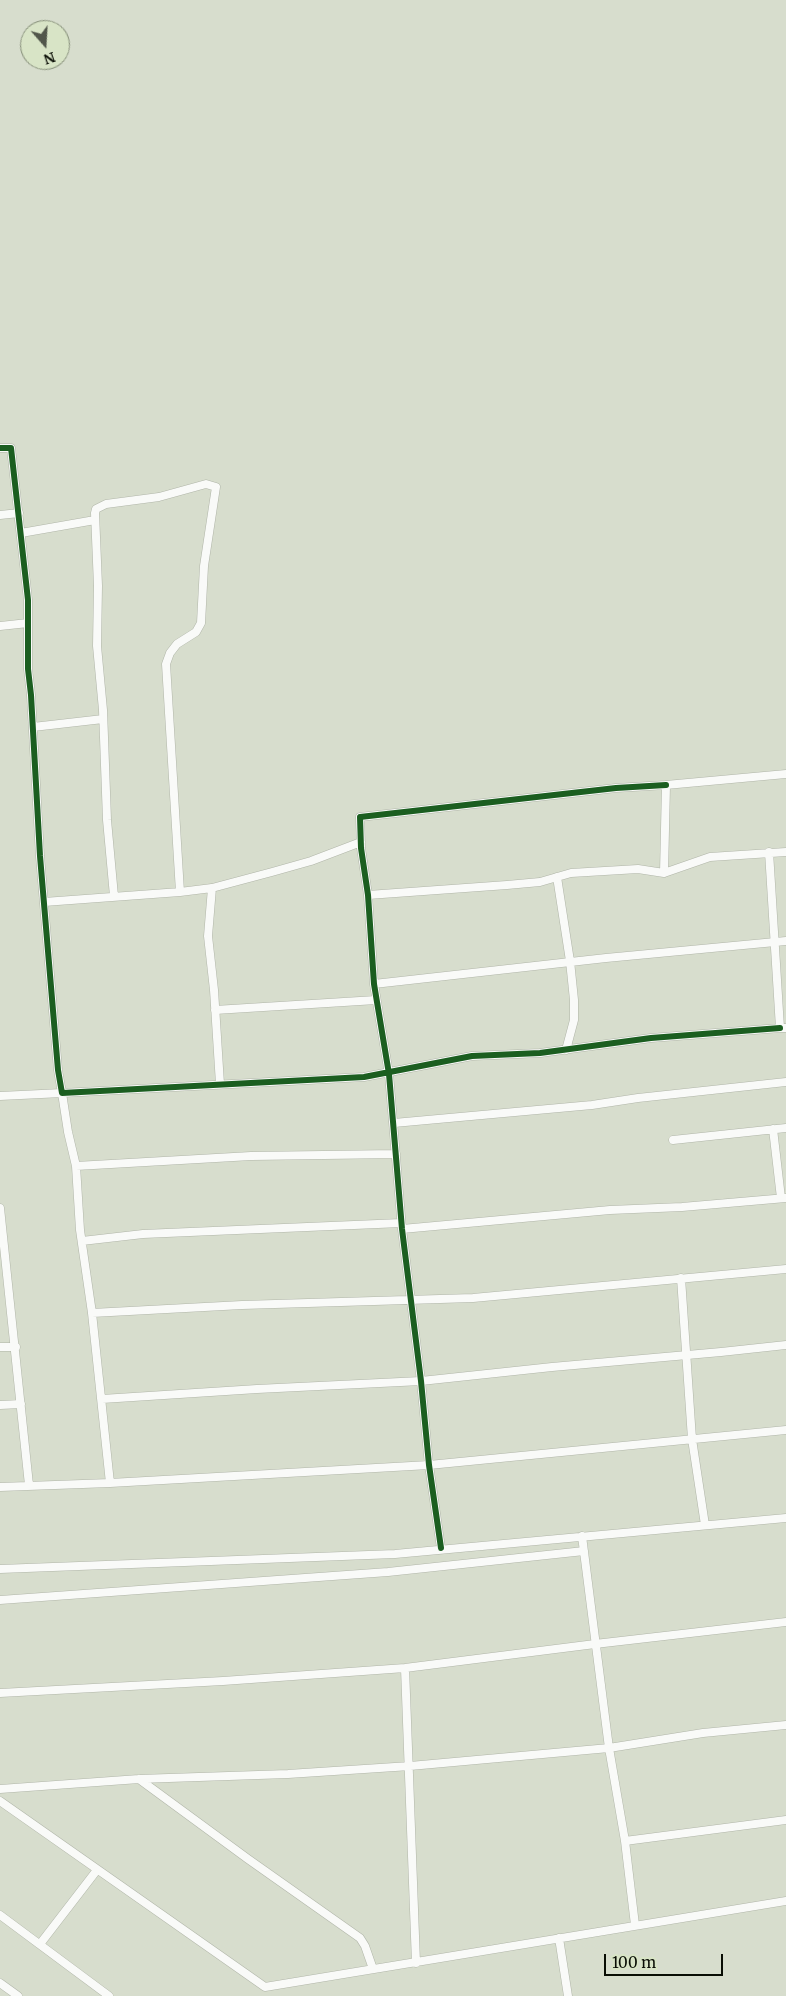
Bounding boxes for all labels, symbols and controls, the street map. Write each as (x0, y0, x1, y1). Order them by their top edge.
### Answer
north arrow (20, 20, 70, 70)
text: N (41, 48, 58, 69)
scale bar (606, 1944, 725, 1976)
text: 100 m (612, 1953, 656, 1972)

